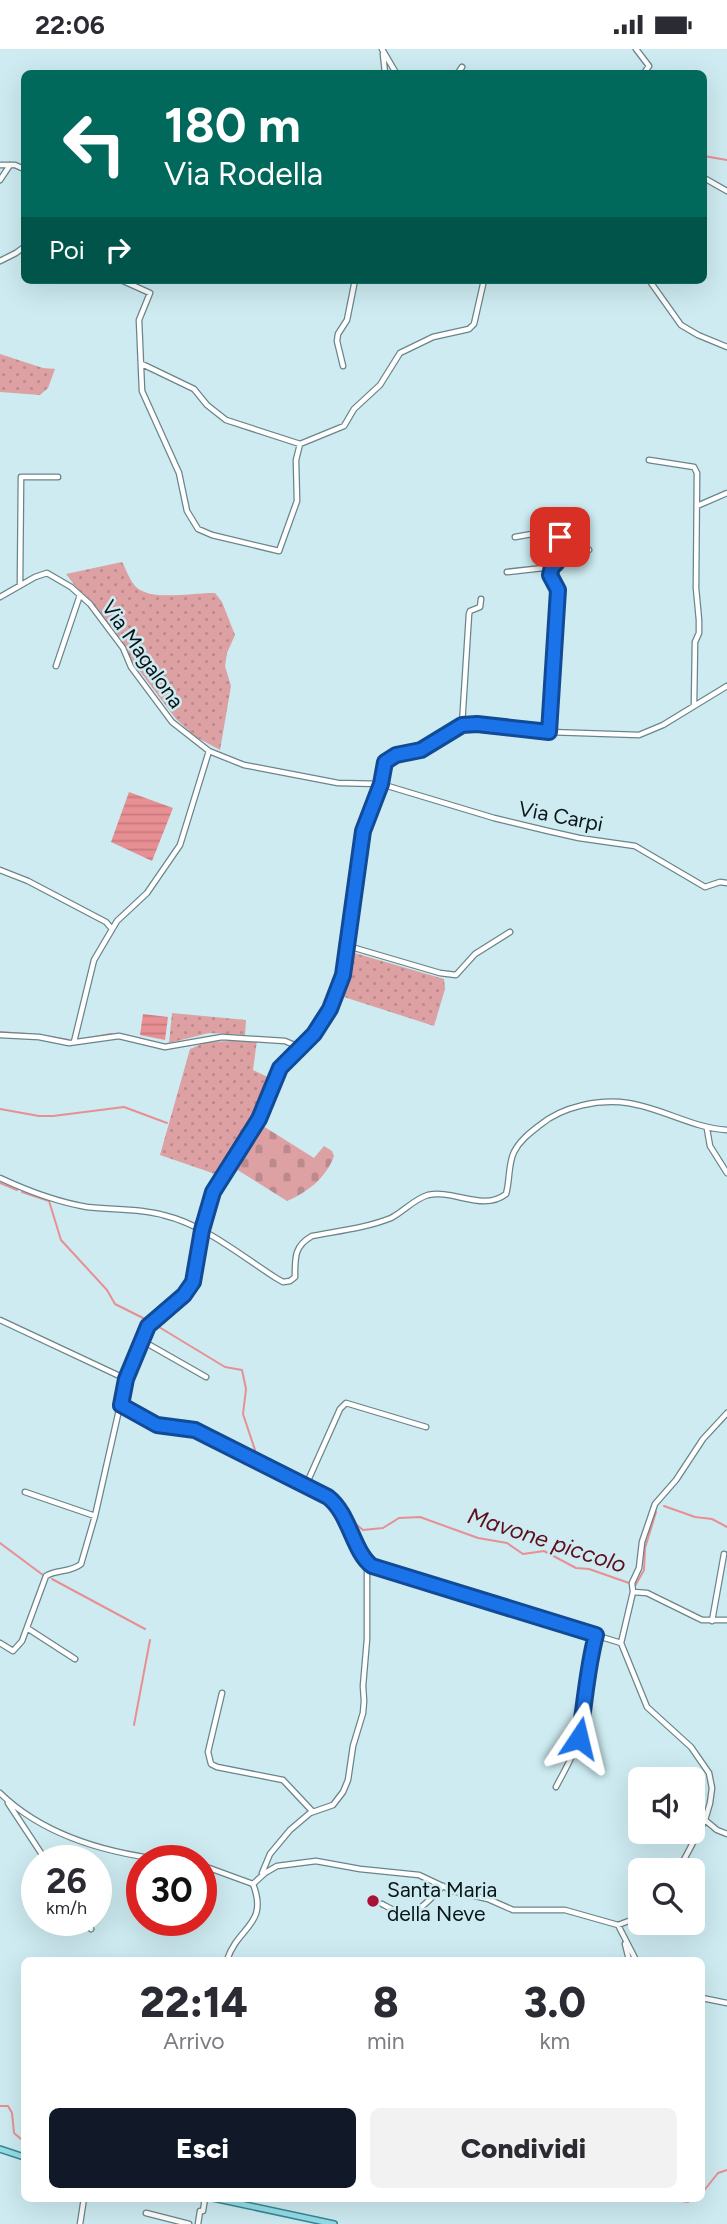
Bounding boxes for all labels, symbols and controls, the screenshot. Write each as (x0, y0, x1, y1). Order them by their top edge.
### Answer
text: 22:06 (35, 9, 105, 41)
text: 180 m (164, 95, 301, 154)
icon: left (49, 98, 140, 189)
text: Via Rodella (164, 155, 323, 193)
icon: right (99, 231, 137, 269)
text: Poi (49, 234, 85, 266)
pin (530, 507, 590, 567)
icon: arrive (541, 518, 579, 556)
street label: Via Magalona (97, 595, 189, 713)
street label: Via Carpi (517, 796, 605, 836)
water label: Mavone piccolo (464, 1501, 630, 1579)
position arrow (542, 1701, 616, 1775)
map controls (628, 1767, 705, 1935)
button: sound (628, 1767, 705, 1844)
speed limit sign: 30 (126, 1845, 217, 1936)
button: search (628, 1858, 705, 1935)
text: 26 (46, 1860, 87, 1902)
place label: Santa Maria della Neve (387, 1877, 497, 1926)
marker: Santa Maria della Neve (365, 1893, 381, 1909)
text: km/h (46, 1897, 87, 1919)
text: 22:14 (140, 1977, 248, 2028)
text: 8 (373, 1977, 399, 2028)
text: 3.0 (524, 1977, 586, 2028)
text: Arrivo (163, 2027, 225, 2055)
text: min (367, 2027, 405, 2055)
text: km (539, 2027, 570, 2055)
button: Esci (49, 2108, 356, 2188)
button: Condividi (370, 2108, 677, 2188)

